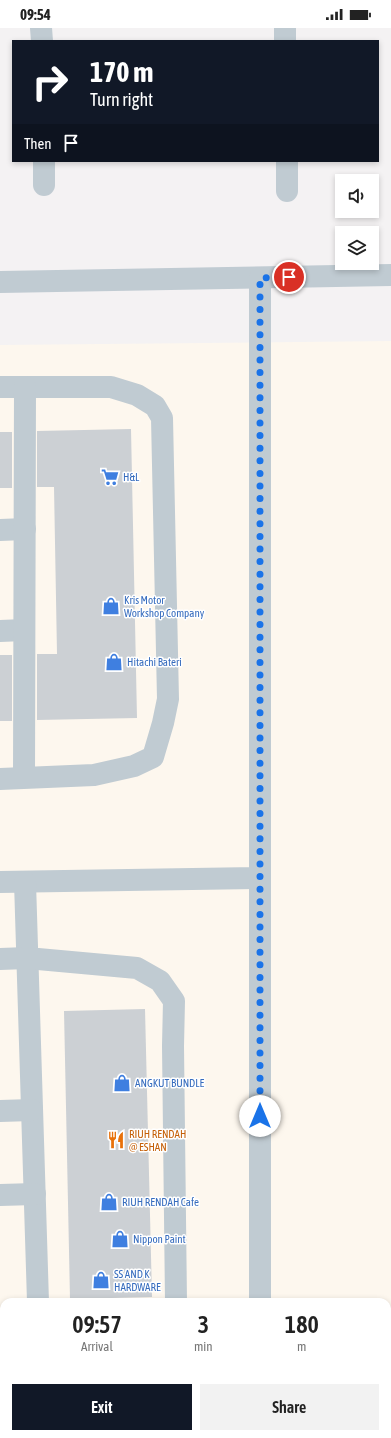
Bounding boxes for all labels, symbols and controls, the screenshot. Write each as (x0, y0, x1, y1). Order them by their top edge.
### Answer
text: 09:54 (20, 6, 51, 23)
icon: right (24, 56, 76, 108)
text: 170 m (90, 56, 153, 88)
text: Turn right (90, 89, 153, 110)
icon: arrive (60, 132, 82, 154)
text: Then (24, 135, 52, 152)
map controls (335, 174, 379, 270)
button: sound (335, 174, 379, 218)
button: layers (335, 226, 379, 270)
pin (272, 260, 306, 294)
icon: arrive (278, 266, 300, 288)
supermarket icon: H&L (100, 467, 120, 487)
place label: H&L (123, 471, 140, 483)
place label: Kris Motor Workshop Company (124, 594, 205, 619)
shop icon: Kris Motor Workshop Company (101, 596, 121, 616)
shop icon: Hitachi Bateri (104, 652, 124, 672)
place label: Hitachi Bateri (127, 656, 182, 668)
shop icon: ANGKUT BUNDLE (112, 1073, 132, 1093)
place label: ANGKUT BUNDLE (135, 1077, 205, 1089)
position arrow (239, 1095, 281, 1137)
place label: RIUH RENDAH @ ESHAN (129, 1128, 186, 1153)
restaurant icon: RIUH RENDAH @ ESHAN (106, 1130, 126, 1150)
shop icon: RIUH RENDAH Cafe (99, 1192, 119, 1212)
place label: RIUH RENDAH Cafe (122, 1196, 199, 1208)
shop icon: Nippon Paint (110, 1229, 130, 1249)
place label: Nippon Paint (133, 1233, 186, 1245)
place label: SS AND K HARDWARE (114, 1268, 161, 1293)
shop icon: SS AND K HARDWARE (91, 1270, 111, 1290)
text: 09:57 (72, 1311, 122, 1338)
text: 3 (198, 1311, 209, 1338)
text: 180 (285, 1311, 319, 1338)
text: Arrival (81, 1339, 113, 1354)
text: min (194, 1339, 213, 1354)
text: m (297, 1339, 306, 1354)
button: Exit (12, 1384, 192, 1430)
button: Share (200, 1384, 379, 1430)

